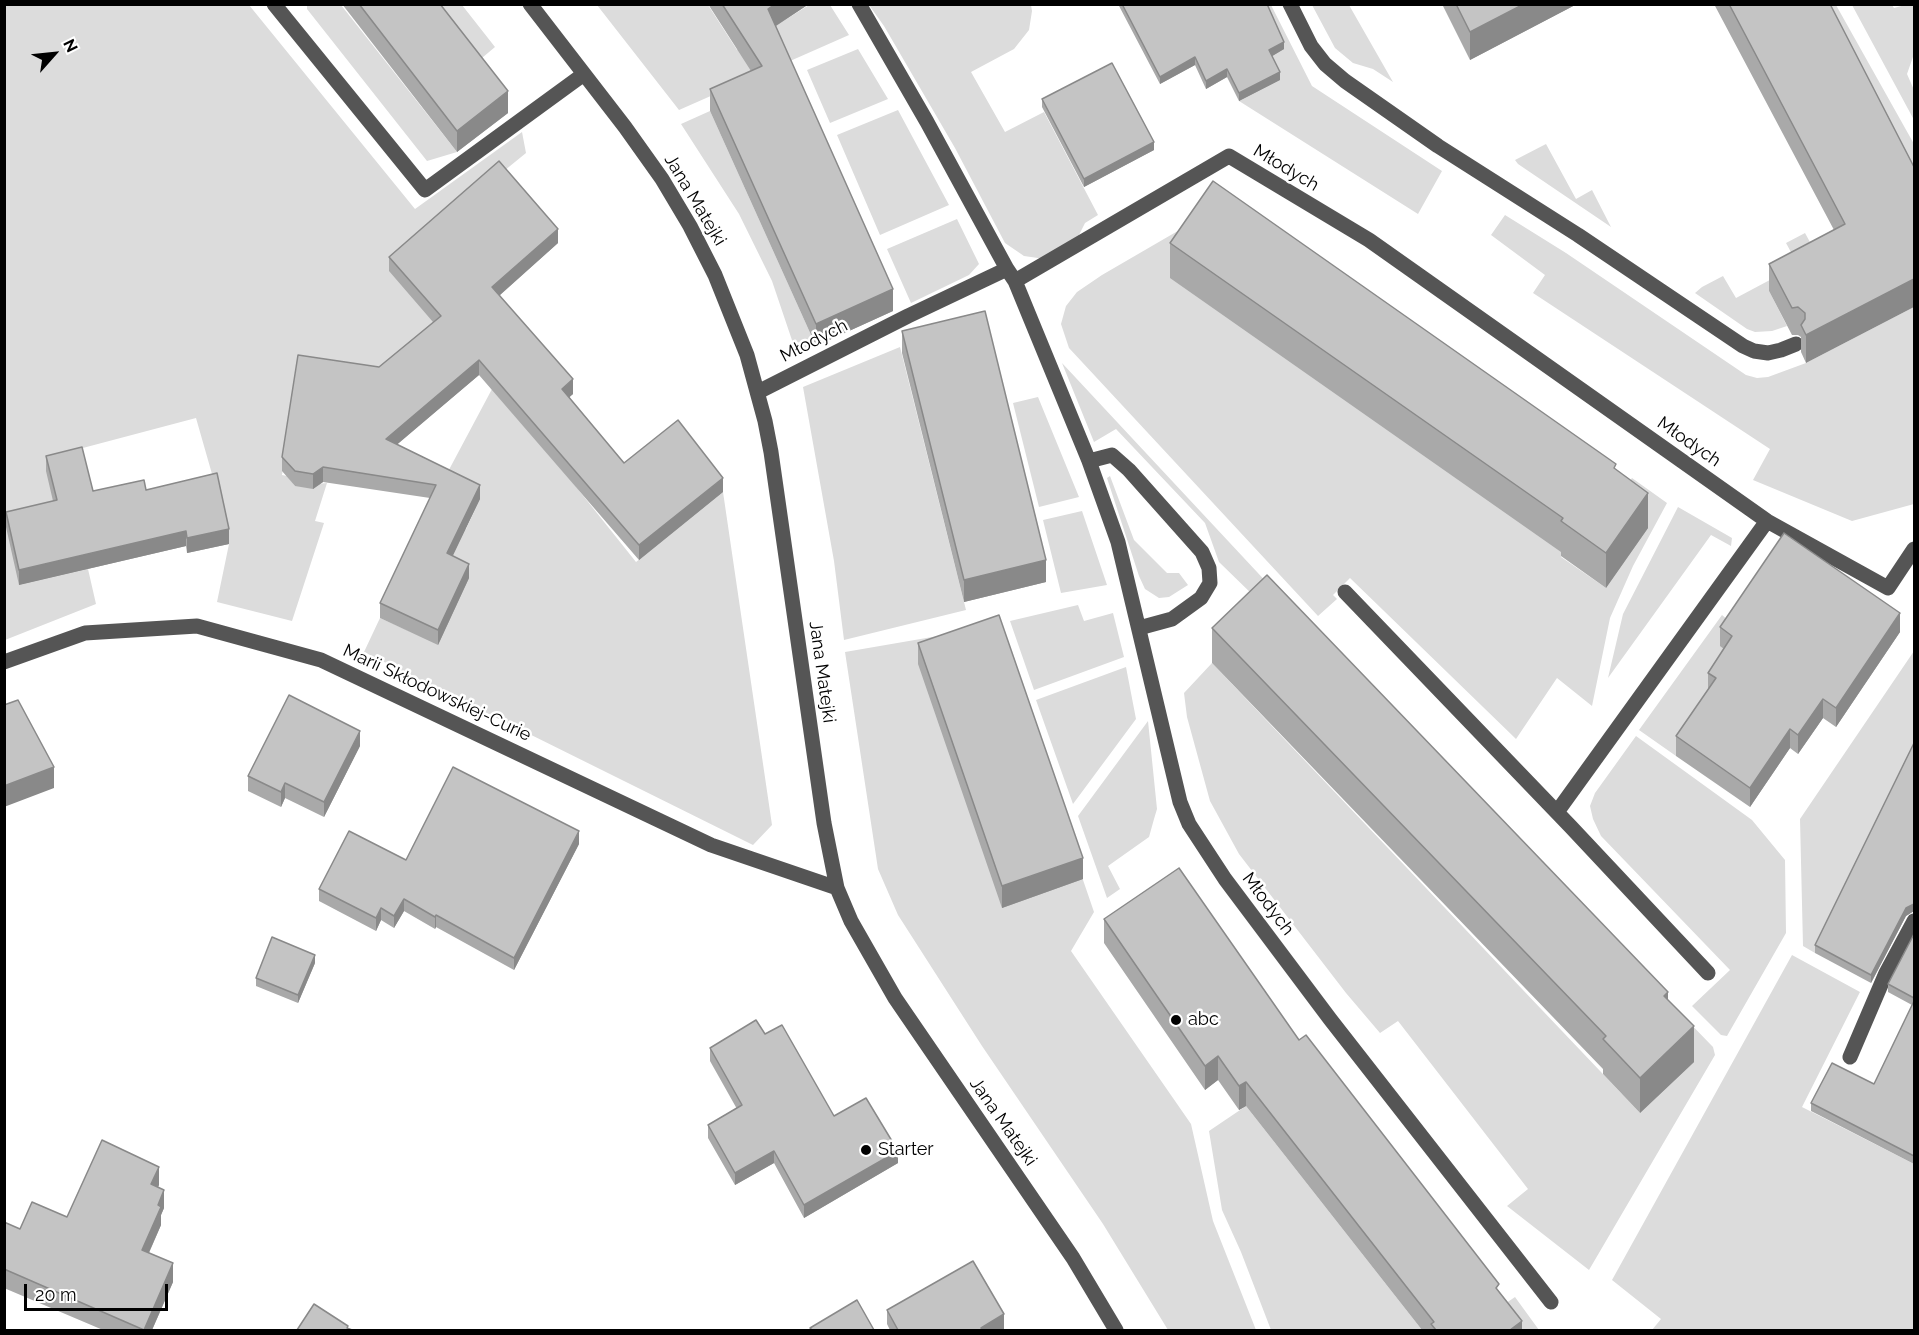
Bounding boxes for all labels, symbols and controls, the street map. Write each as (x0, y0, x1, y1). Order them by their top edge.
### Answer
north arrow (24, 24, 84, 84)
text: N (59, 36, 82, 55)
street label: Młodych (1249, 140, 1323, 196)
street label: Jana Matejki (659, 150, 731, 250)
street label: Młodych (777, 315, 851, 367)
street label: Młodych (1653, 412, 1725, 472)
street label: Jana Matejki (804, 620, 840, 724)
street label: Marii Skłodowskiej-Curie (340, 640, 534, 746)
street label: Młodych (1237, 868, 1299, 940)
place label: abc (1188, 1009, 1219, 1031)
marker: abc (1169, 1013, 1183, 1027)
street label: Jana Matejki (965, 1074, 1041, 1170)
place label: Starter (878, 1139, 934, 1161)
marker: Starter (859, 1143, 873, 1157)
scale bar (27, 1272, 171, 1310)
text: 20 m (35, 1284, 77, 1305)

